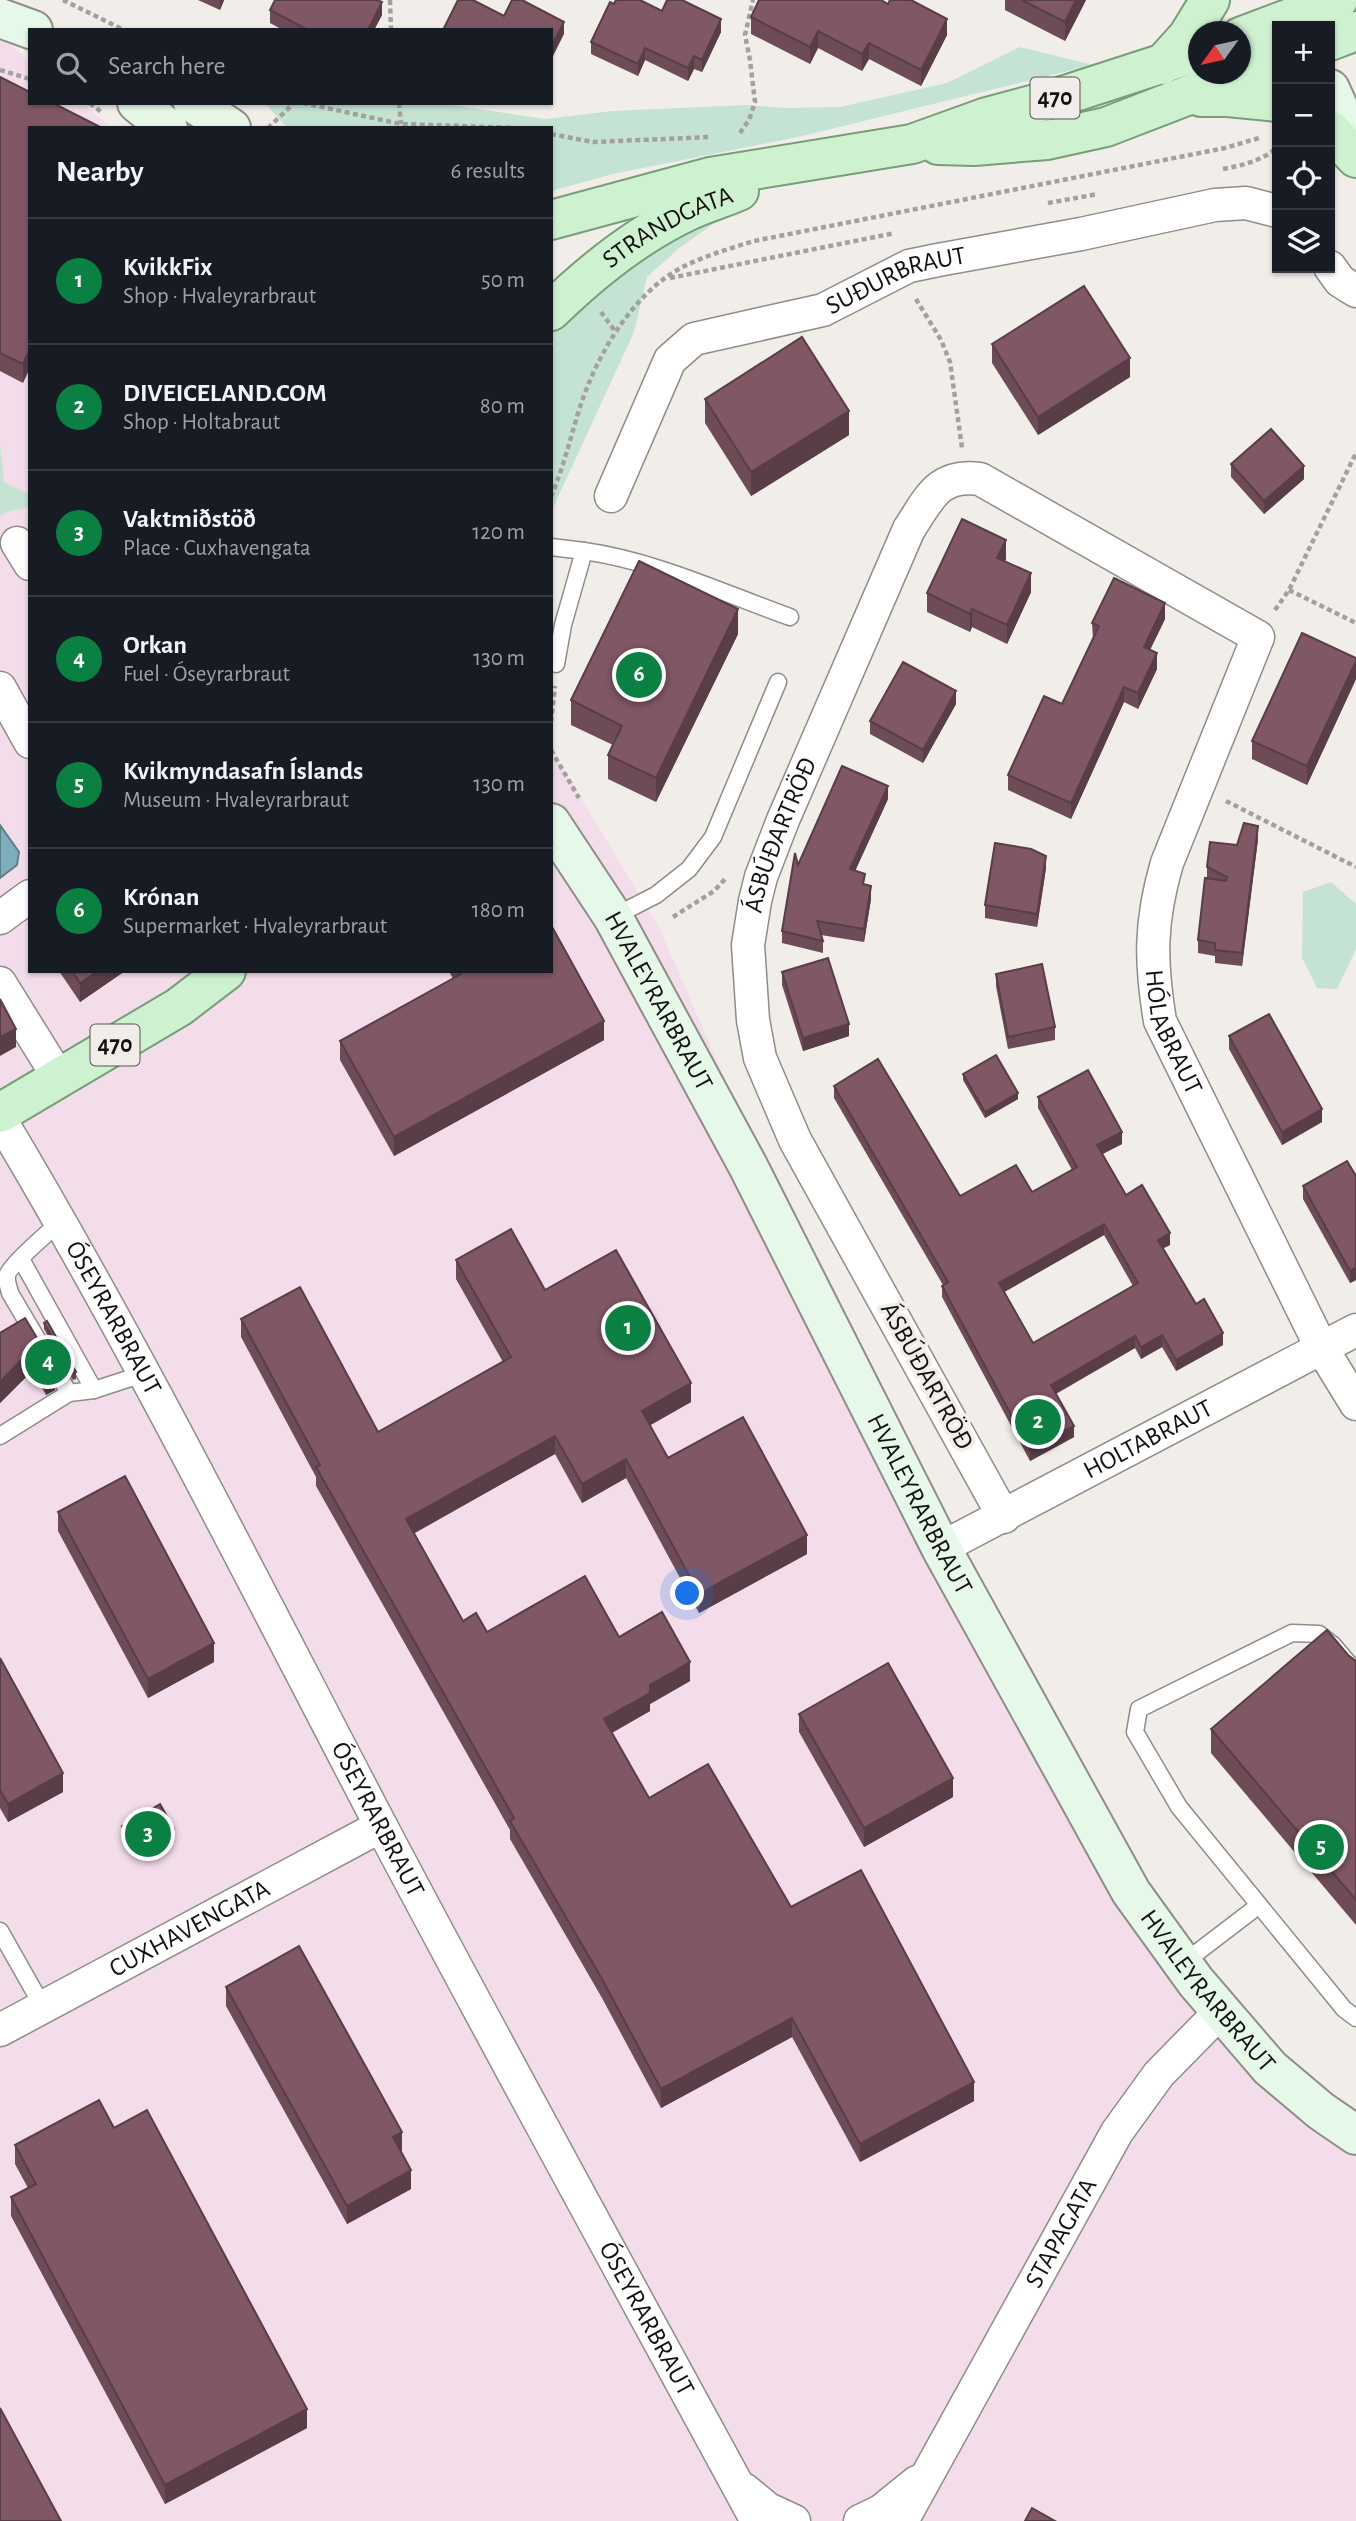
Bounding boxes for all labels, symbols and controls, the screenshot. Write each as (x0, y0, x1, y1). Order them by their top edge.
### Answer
north arrow (1188, 21, 1251, 84)
map controls (1272, 21, 1335, 273)
button: + (1272, 21, 1335, 84)
search box (28, 28, 553, 105)
icon: search (52, 48, 90, 86)
text: Search here (108, 53, 226, 79)
road number: 470 (1030, 78, 1080, 118)
button: − (1272, 84, 1335, 147)
button: locate (1272, 147, 1335, 210)
text: Nearby (56, 157, 144, 187)
text: 6 results (451, 160, 525, 183)
street label: STRANDGATA (598, 182, 736, 273)
button: layers (1272, 210, 1335, 273)
street label: SUÐURBRAUT (822, 242, 968, 319)
text: KvikkFix (123, 254, 212, 280)
text: 1 (75, 269, 83, 292)
text: 50 m (481, 269, 525, 292)
text: Shop · Hvaleyrarbraut (123, 285, 316, 308)
text: DIVEICELAND.COM (123, 380, 327, 406)
text: 2 (74, 395, 84, 418)
text: 80 m (480, 395, 525, 418)
text: Shop · Holtabraut (123, 411, 280, 434)
text: Vaktmiðstöð (123, 506, 256, 532)
text: 3 (74, 521, 84, 544)
text: 120 m (472, 521, 525, 544)
text: Place · Cuxhavengata (123, 537, 311, 560)
text: Orkan (123, 632, 187, 658)
text: 4 (73, 647, 85, 670)
text: 130 m (473, 647, 525, 670)
pin: 6 (616, 649, 662, 701)
text: Fuel · Óseyrarbraut (123, 663, 290, 686)
street label: ÁSBÚÐARTRÖÐ (738, 754, 821, 914)
text: Kvikmyndasafn Íslands (123, 758, 363, 784)
text: 5 (74, 773, 84, 796)
text: 130 m (473, 773, 525, 796)
text: Museum · Hvaleyrarbraut (123, 789, 349, 812)
text: Krónan (123, 884, 200, 910)
text: 6 (73, 899, 85, 922)
text: 180 m (472, 899, 525, 922)
street label: HVALEYRARBRAUT (599, 907, 718, 1095)
text: Supermarket · Hvaleyrarbraut (123, 915, 387, 938)
street label: HÓLABRAUT (1141, 969, 1207, 1099)
road number: 470 (90, 1024, 140, 1065)
street label: ÓSEYRARBRAUT (61, 1236, 166, 1399)
street label: ÁSBÚÐARTRÖÐ (876, 1297, 980, 1454)
pin: 1 (605, 1302, 651, 1354)
pin: 4 (25, 1336, 71, 1388)
street label: HOLTABRAUT (1079, 1395, 1217, 1484)
pin: 2 (1015, 1396, 1061, 1448)
street label: HVALEYRARBRAUT (862, 1410, 977, 1599)
your location (670, 1576, 704, 1610)
street label: ÓSEYRARBRAUT (327, 1737, 429, 1901)
pin: 3 (125, 1808, 171, 1860)
pin: 5 (1298, 1821, 1344, 1873)
street label: CUXHAVENGATA (105, 1875, 274, 1982)
street label: HVALEYRARBRAUT (1135, 1905, 1280, 2077)
street label: STAPAGATA (1021, 2174, 1102, 2292)
street label: ÓSEYRARBRAUT (594, 2236, 699, 2400)

